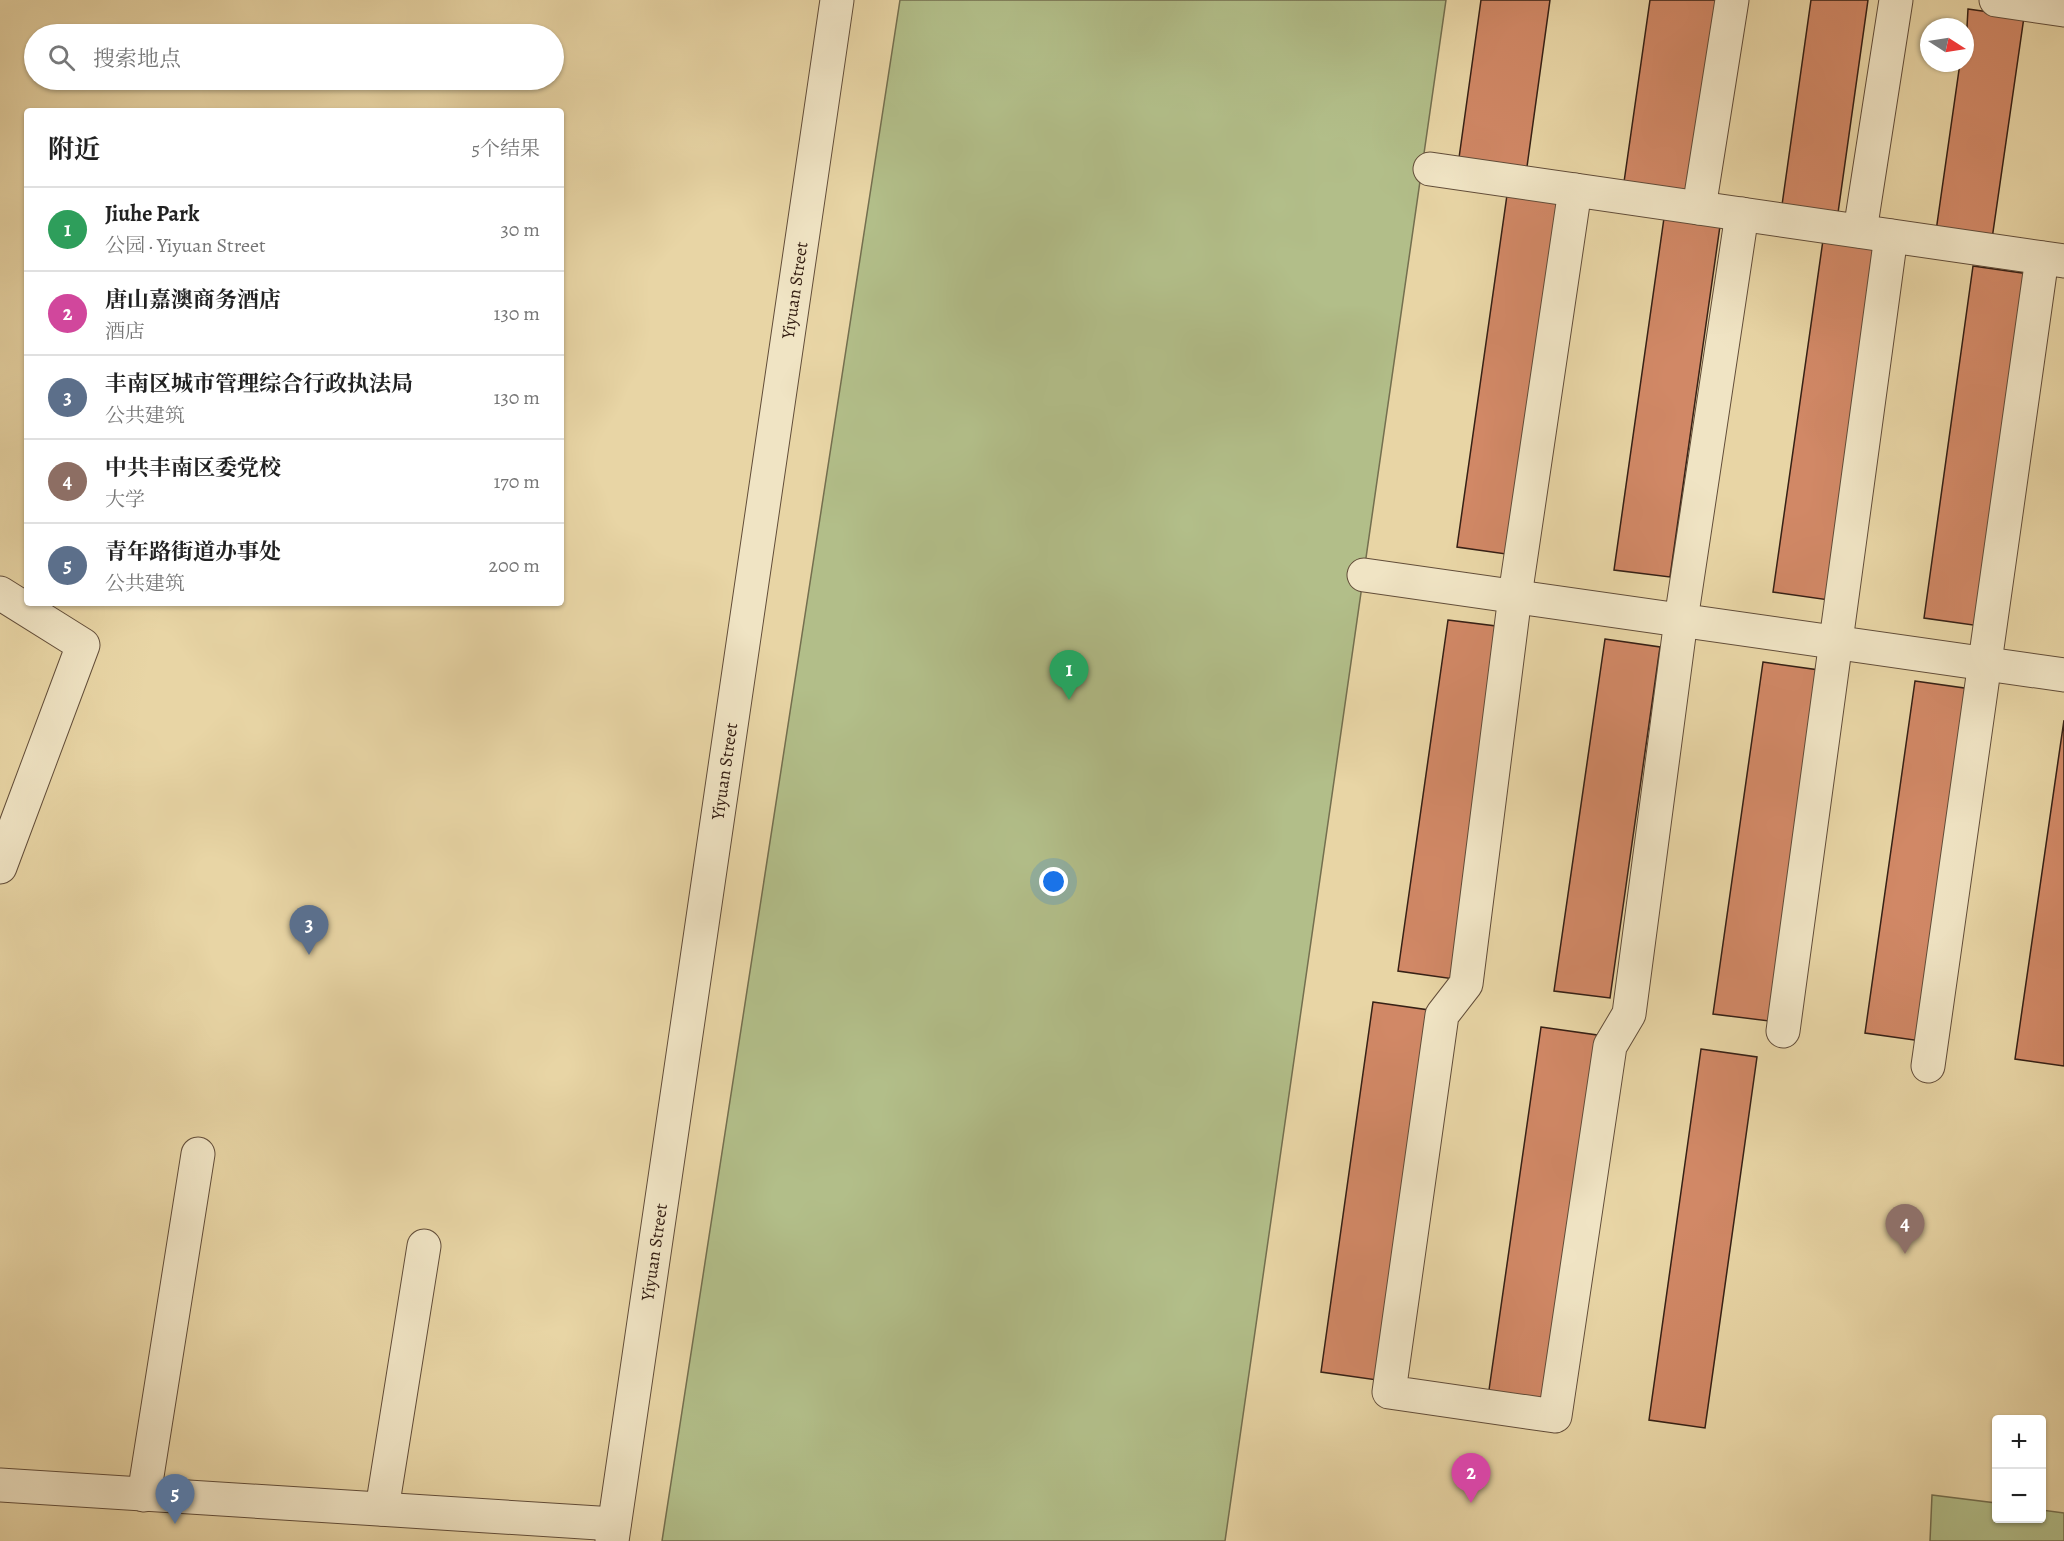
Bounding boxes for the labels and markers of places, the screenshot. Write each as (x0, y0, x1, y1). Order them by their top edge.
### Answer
pin: 1 (1050, 650, 1088, 700)
pin: 3 (290, 906, 328, 955)
pin: 4 (1886, 1204, 1924, 1254)
pin: 2 (1452, 1454, 1490, 1503)
pin: 5 (156, 1474, 195, 1524)

